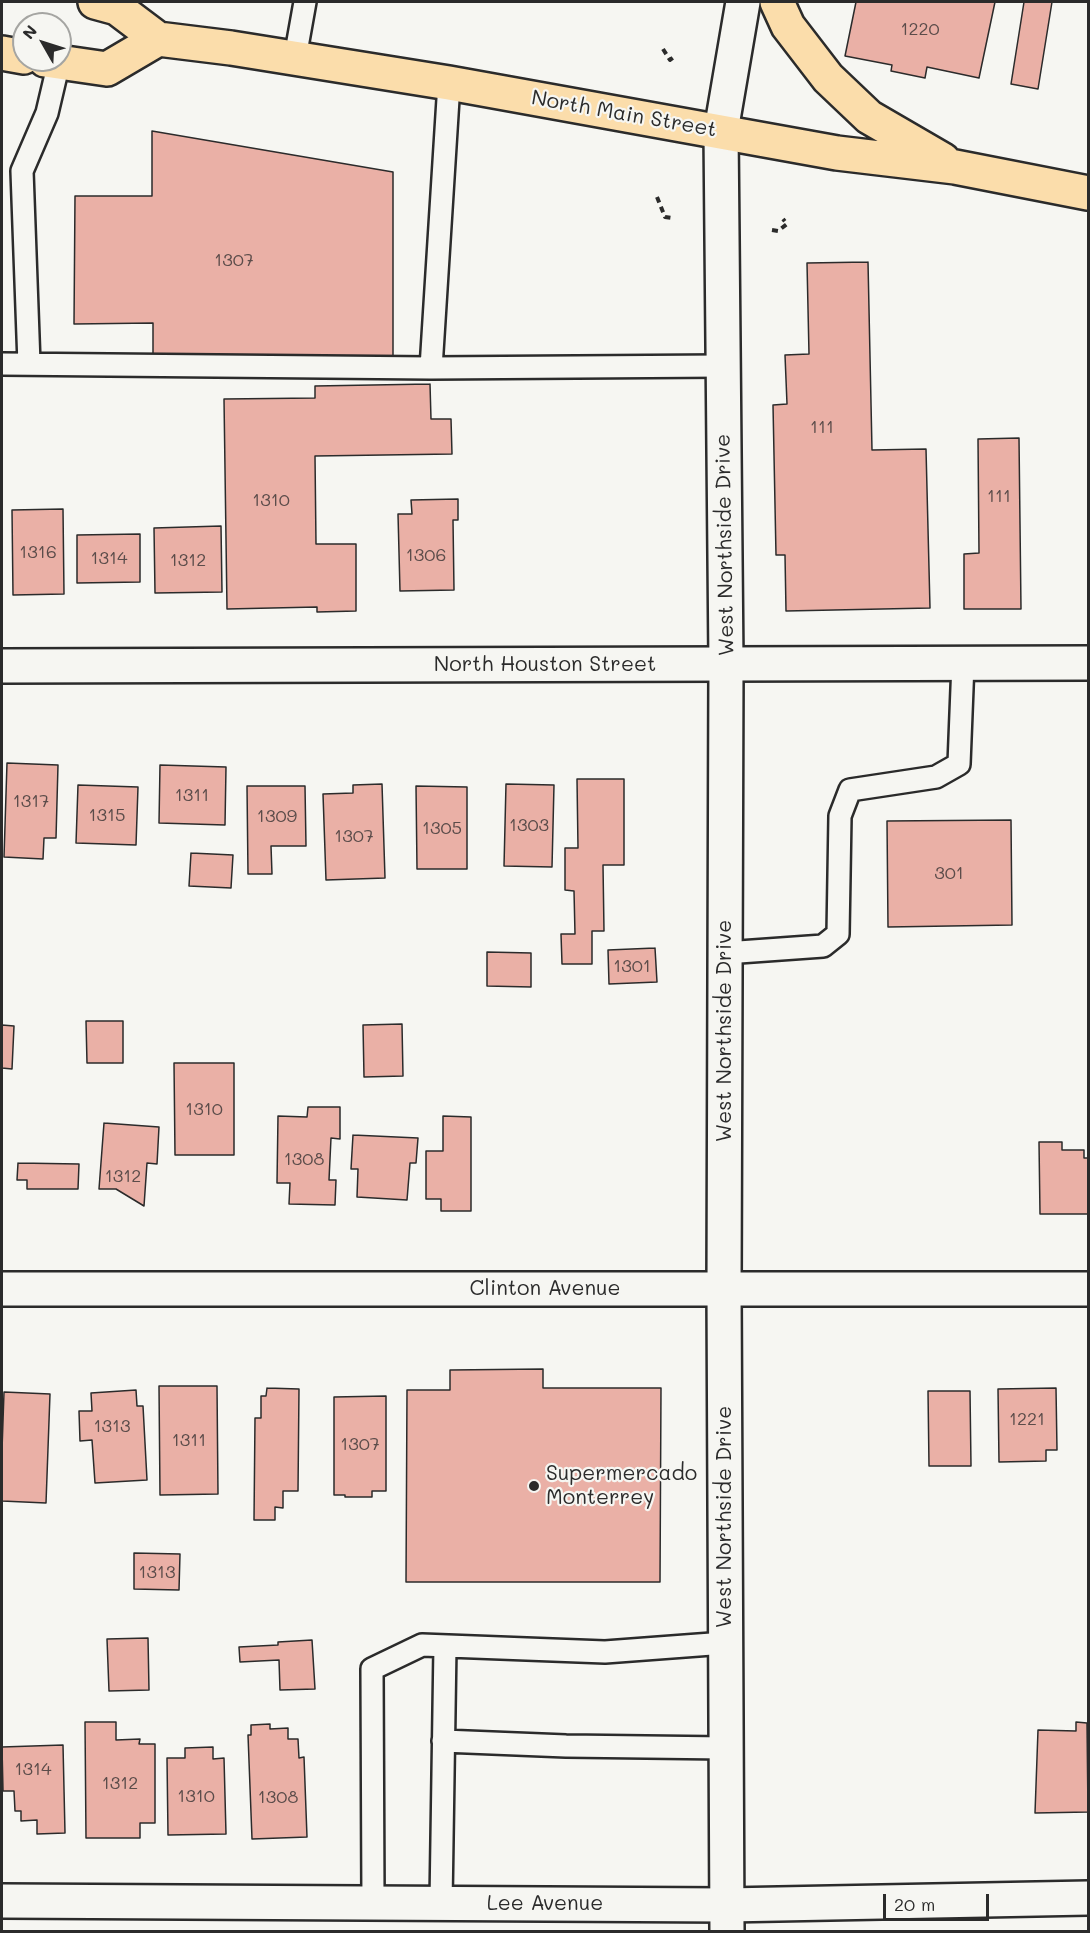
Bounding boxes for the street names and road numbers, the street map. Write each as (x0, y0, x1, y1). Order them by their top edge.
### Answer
street label: North Main Street (529, 85, 719, 143)
street label: West Northside Drive (710, 434, 740, 656)
street label: North Houston Street (434, 652, 656, 678)
street label: West Northside Drive (712, 920, 738, 1142)
street label: Clinton Avenue (469, 1276, 621, 1302)
street label: West Northside Drive (712, 1406, 738, 1628)
street label: Lee Avenue (487, 1891, 603, 1917)

